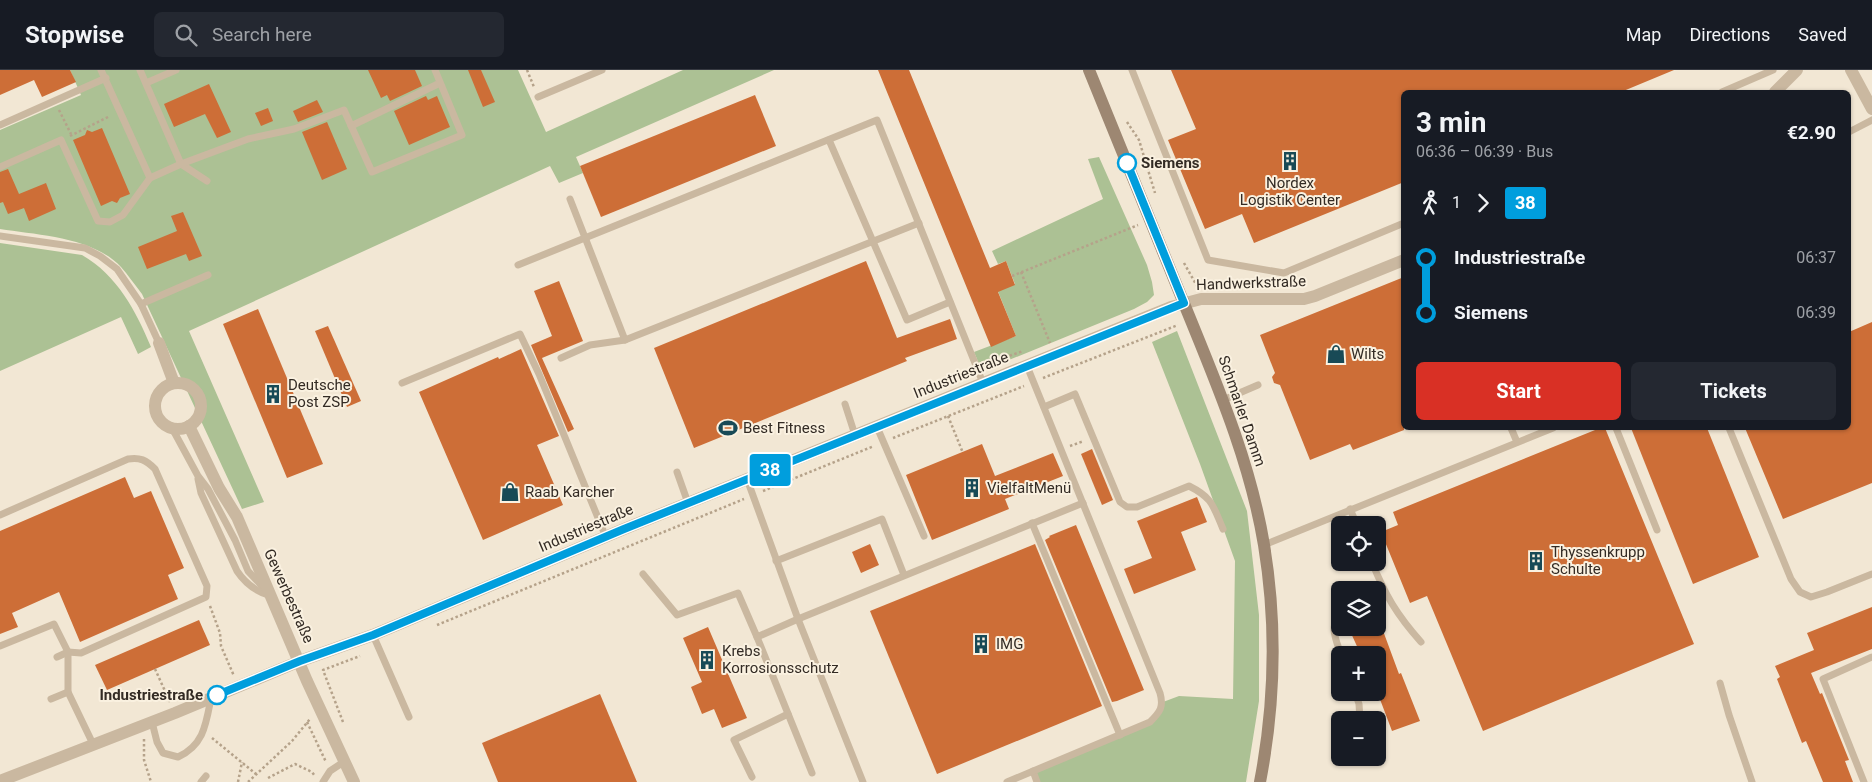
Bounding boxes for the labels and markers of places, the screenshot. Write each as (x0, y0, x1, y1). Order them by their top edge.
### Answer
building icon: Nordex Logistik Center (1279, 150, 1301, 172)
marker: Siemens (1117, 153, 1137, 173)
place label: Siemens (1141, 154, 1200, 172)
place label: Nordex Logistik Center (1240, 174, 1340, 209)
shop icon: Wilts (1325, 343, 1347, 365)
place label: Wilts (1351, 345, 1384, 363)
place label: Deutsche Post ZSP (288, 376, 351, 411)
building icon: Deutsche Post ZSP (262, 383, 284, 405)
sports icon: Best Fitness (717, 417, 739, 439)
place label: Best Fitness (743, 419, 825, 437)
building icon: VielfaltMenü (961, 477, 983, 499)
place label: VielfaltMenü (987, 479, 1071, 497)
shop icon: Raab Karcher (499, 481, 521, 503)
place label: Raab Karcher (525, 483, 614, 501)
place label: Thyssenkrupp Schulte (1551, 543, 1645, 578)
building icon: Thyssenkrupp Schulte (1525, 550, 1547, 572)
building icon: IMG (970, 633, 992, 655)
place label: IMG (996, 635, 1023, 653)
place label: Krebs Korrosionsschutz (722, 642, 839, 677)
building icon: Krebs Korrosionsschutz (696, 649, 718, 671)
marker: Industriestraße (207, 685, 227, 705)
place label: Industriestraße (99, 686, 203, 704)

